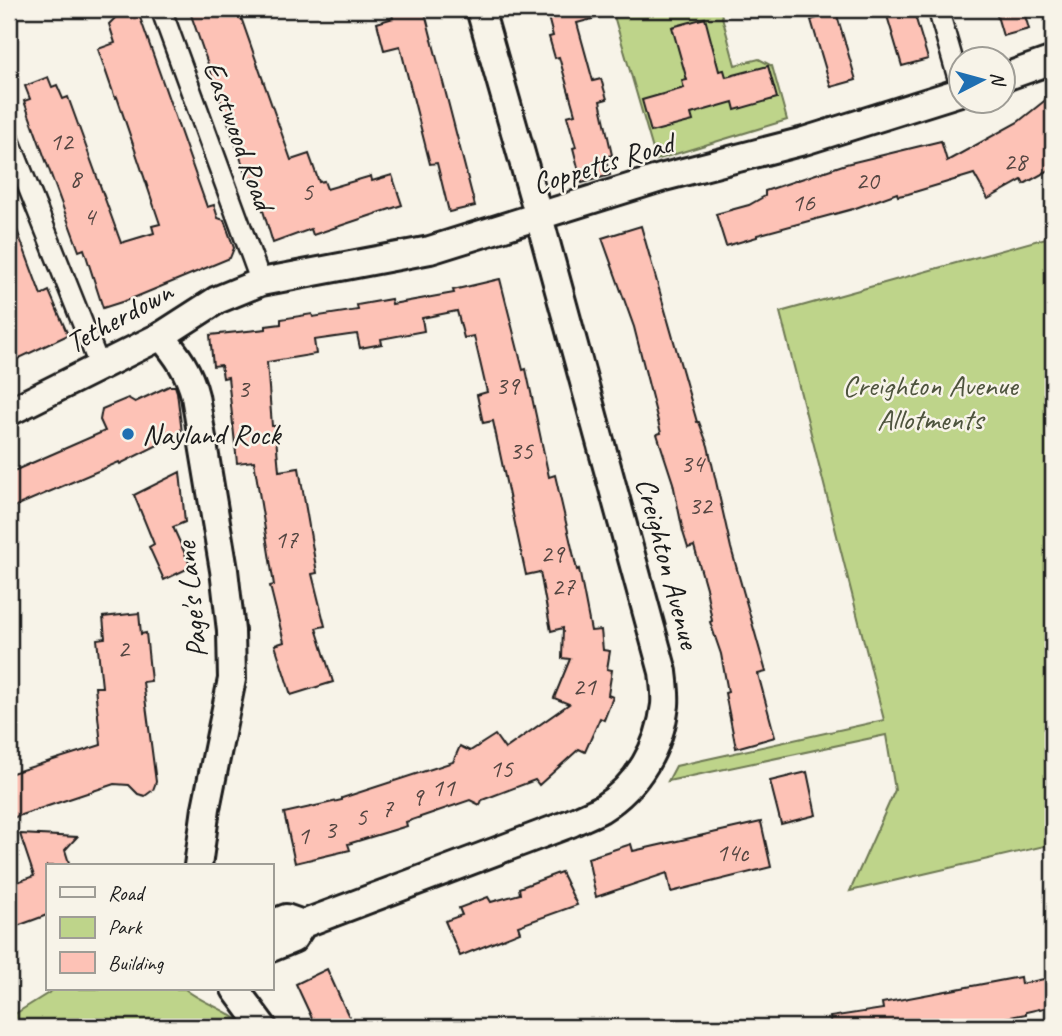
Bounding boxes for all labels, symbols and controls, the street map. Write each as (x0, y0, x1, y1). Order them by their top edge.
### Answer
north arrow (946, 46, 1016, 116)
street label: Eastwood Road (195, 56, 285, 218)
text: N (985, 71, 1011, 89)
street label: Coppetts Road (528, 122, 682, 202)
house number: 12 (49, 125, 75, 158)
house number: 28 (1003, 145, 1029, 178)
house number: 8 (69, 162, 83, 195)
house number: 20 (855, 164, 881, 197)
house number: 5 (301, 175, 314, 208)
house number: 16 (791, 186, 816, 219)
house number: 4 (83, 200, 97, 233)
street label: Tetherdown (59, 271, 180, 362)
park label: Creighton Avenue Allotments (843, 366, 1020, 438)
house number: 39 (495, 369, 521, 402)
house number: 3 (237, 372, 251, 405)
place label: Nayland Rock (142, 415, 282, 453)
marker: Nayland Rock (120, 426, 136, 442)
house number: 35 (509, 434, 534, 467)
house number: 34 (680, 447, 706, 480)
street label: Creighton Avenue (627, 474, 710, 655)
house number: 32 (688, 489, 714, 522)
house number: 17 (274, 523, 299, 556)
house number: 29 (540, 537, 566, 570)
street label: Page's Lane (166, 538, 216, 660)
house number: 27 (551, 570, 576, 603)
house number: 2 (117, 632, 131, 665)
house number: 21 (572, 670, 597, 703)
house number: 15 (489, 752, 514, 785)
house number: 11 (431, 771, 456, 804)
house number: 9 (411, 780, 425, 813)
house number: 7 (381, 792, 394, 825)
house number: 5 (355, 800, 368, 833)
house number: 3 (324, 813, 338, 846)
house number: 1 (297, 819, 310, 852)
house number: 14c (716, 836, 750, 869)
legend (46, 864, 273, 990)
text: Road (108, 880, 147, 906)
text: Park (108, 914, 143, 940)
text: Building (108, 950, 165, 976)

